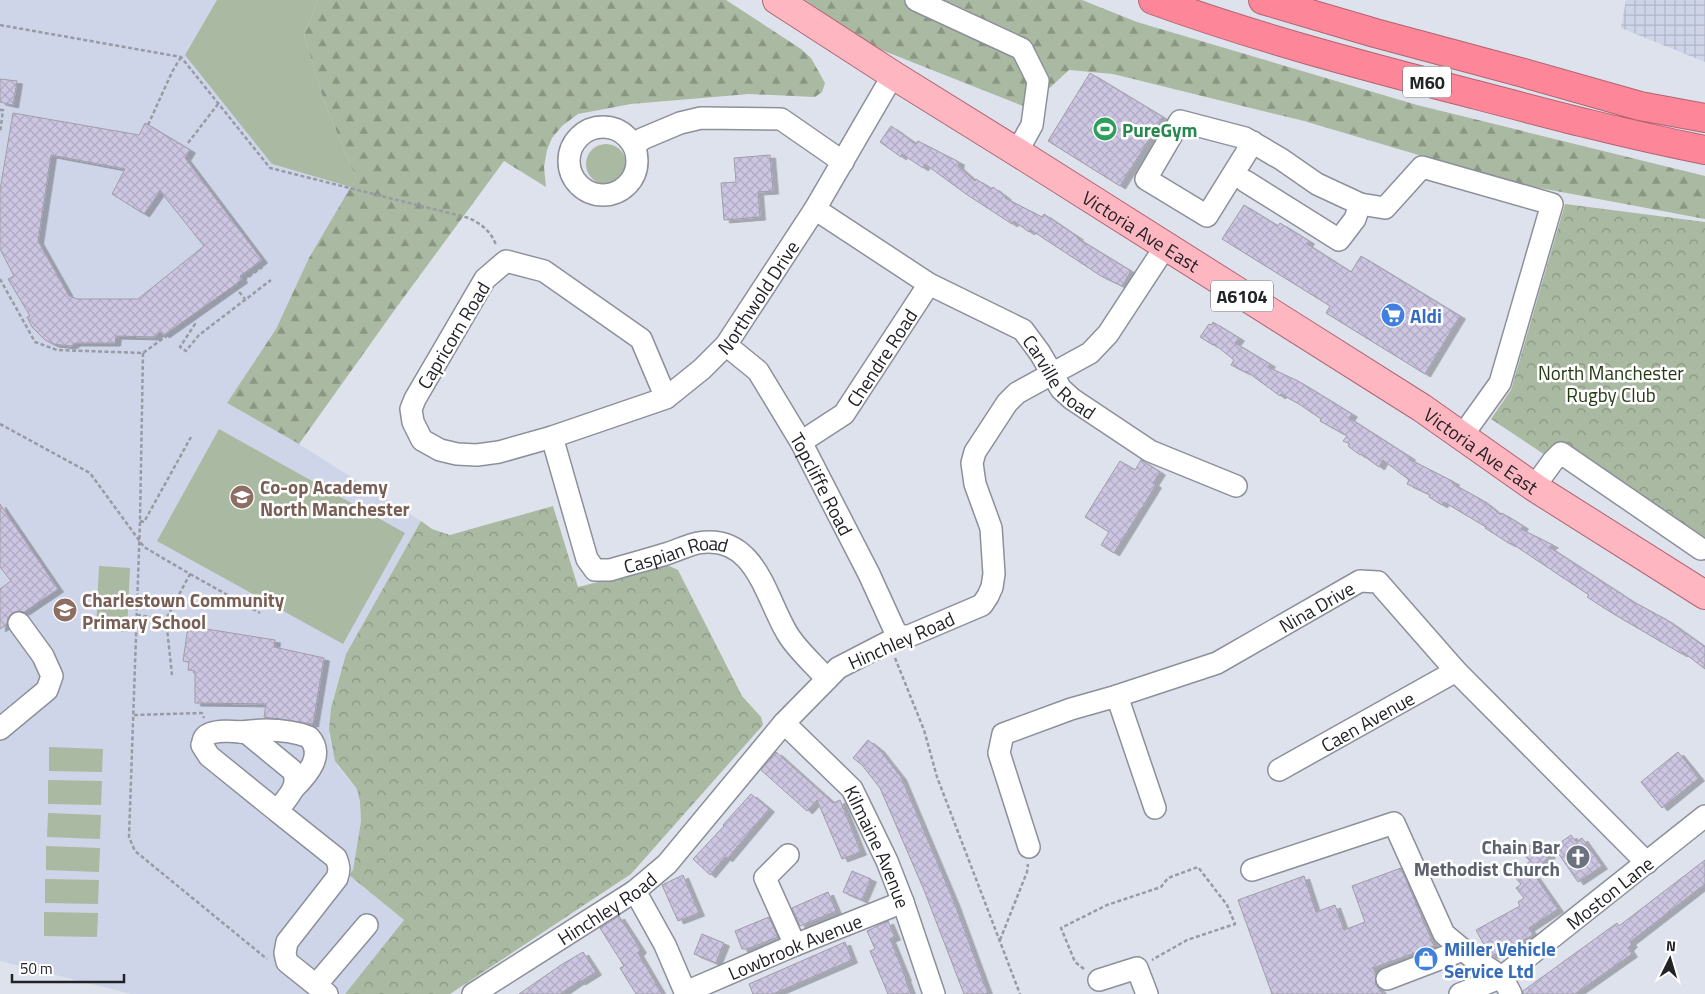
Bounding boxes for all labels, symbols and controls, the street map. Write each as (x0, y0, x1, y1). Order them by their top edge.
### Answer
road number: M60 (1403, 66, 1451, 98)
place label: PureGym (1122, 115, 1197, 144)
sports icon: PureGym (1092, 116, 1118, 142)
street label: Victoria Ave East (1077, 182, 1206, 279)
street label: Northwold Drive (710, 234, 805, 361)
street label: Capricorn Road (409, 276, 497, 394)
road number: A6104 (1211, 280, 1273, 312)
place label: Aldi (1410, 301, 1442, 330)
supermarket icon: Aldi (1380, 302, 1406, 328)
street label: Chendre Road (838, 303, 924, 412)
street label: Carville Road (1016, 328, 1102, 426)
park label: North Manchester Rugby Club (1538, 358, 1684, 409)
street label: Victoria Ave East (1418, 399, 1545, 501)
street label: Topcliffe Road (784, 426, 861, 540)
place label: Co-op Academy North Manchester (260, 472, 410, 523)
school or university icon: Co-op Academy North Manchester (229, 484, 255, 510)
street label: Caspian Road (620, 527, 732, 580)
street label: Nina Drive (1273, 573, 1359, 639)
place label: Charlestown Community Primary School (82, 585, 285, 636)
school or university icon: Charlestown Community Primary School (52, 597, 78, 623)
street label: Hinchley Road (843, 604, 959, 676)
street label: Caen Avenue (1315, 683, 1419, 759)
street label: Kilmaine Avenue (838, 780, 918, 912)
place label: Chain Bar Methodist Church (1414, 832, 1560, 883)
church icon: Chain Bar Methodist Church (1565, 844, 1591, 870)
street label: Moston Lane (1559, 848, 1659, 936)
street label: Hinchley Road (551, 864, 663, 952)
street label: Lowbrook Avenue (723, 905, 866, 987)
place label: Miller Vehicle Service Ltd (1444, 934, 1556, 985)
north arrow (1645, 934, 1695, 984)
text: N (1665, 935, 1677, 956)
shop icon: Miller Vehicle Service Ltd (1413, 946, 1439, 972)
scale bar (12, 952, 125, 984)
text: 50 m (20, 957, 53, 980)

